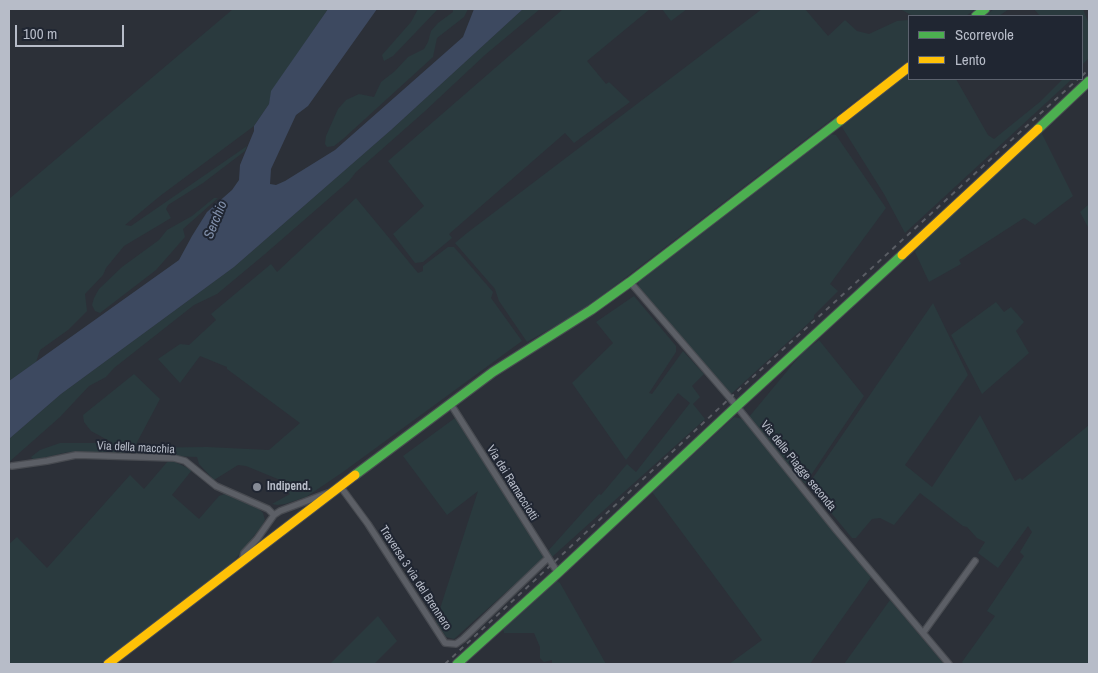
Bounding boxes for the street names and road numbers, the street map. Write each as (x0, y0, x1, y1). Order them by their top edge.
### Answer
street label: Via delle Piagge seconda (757, 418, 839, 514)
street label: Via della macchia (97, 439, 175, 457)
street label: Via dei Ramacciotti (483, 443, 541, 523)
street label: Traversa 3 via del Brennero (376, 523, 454, 633)

